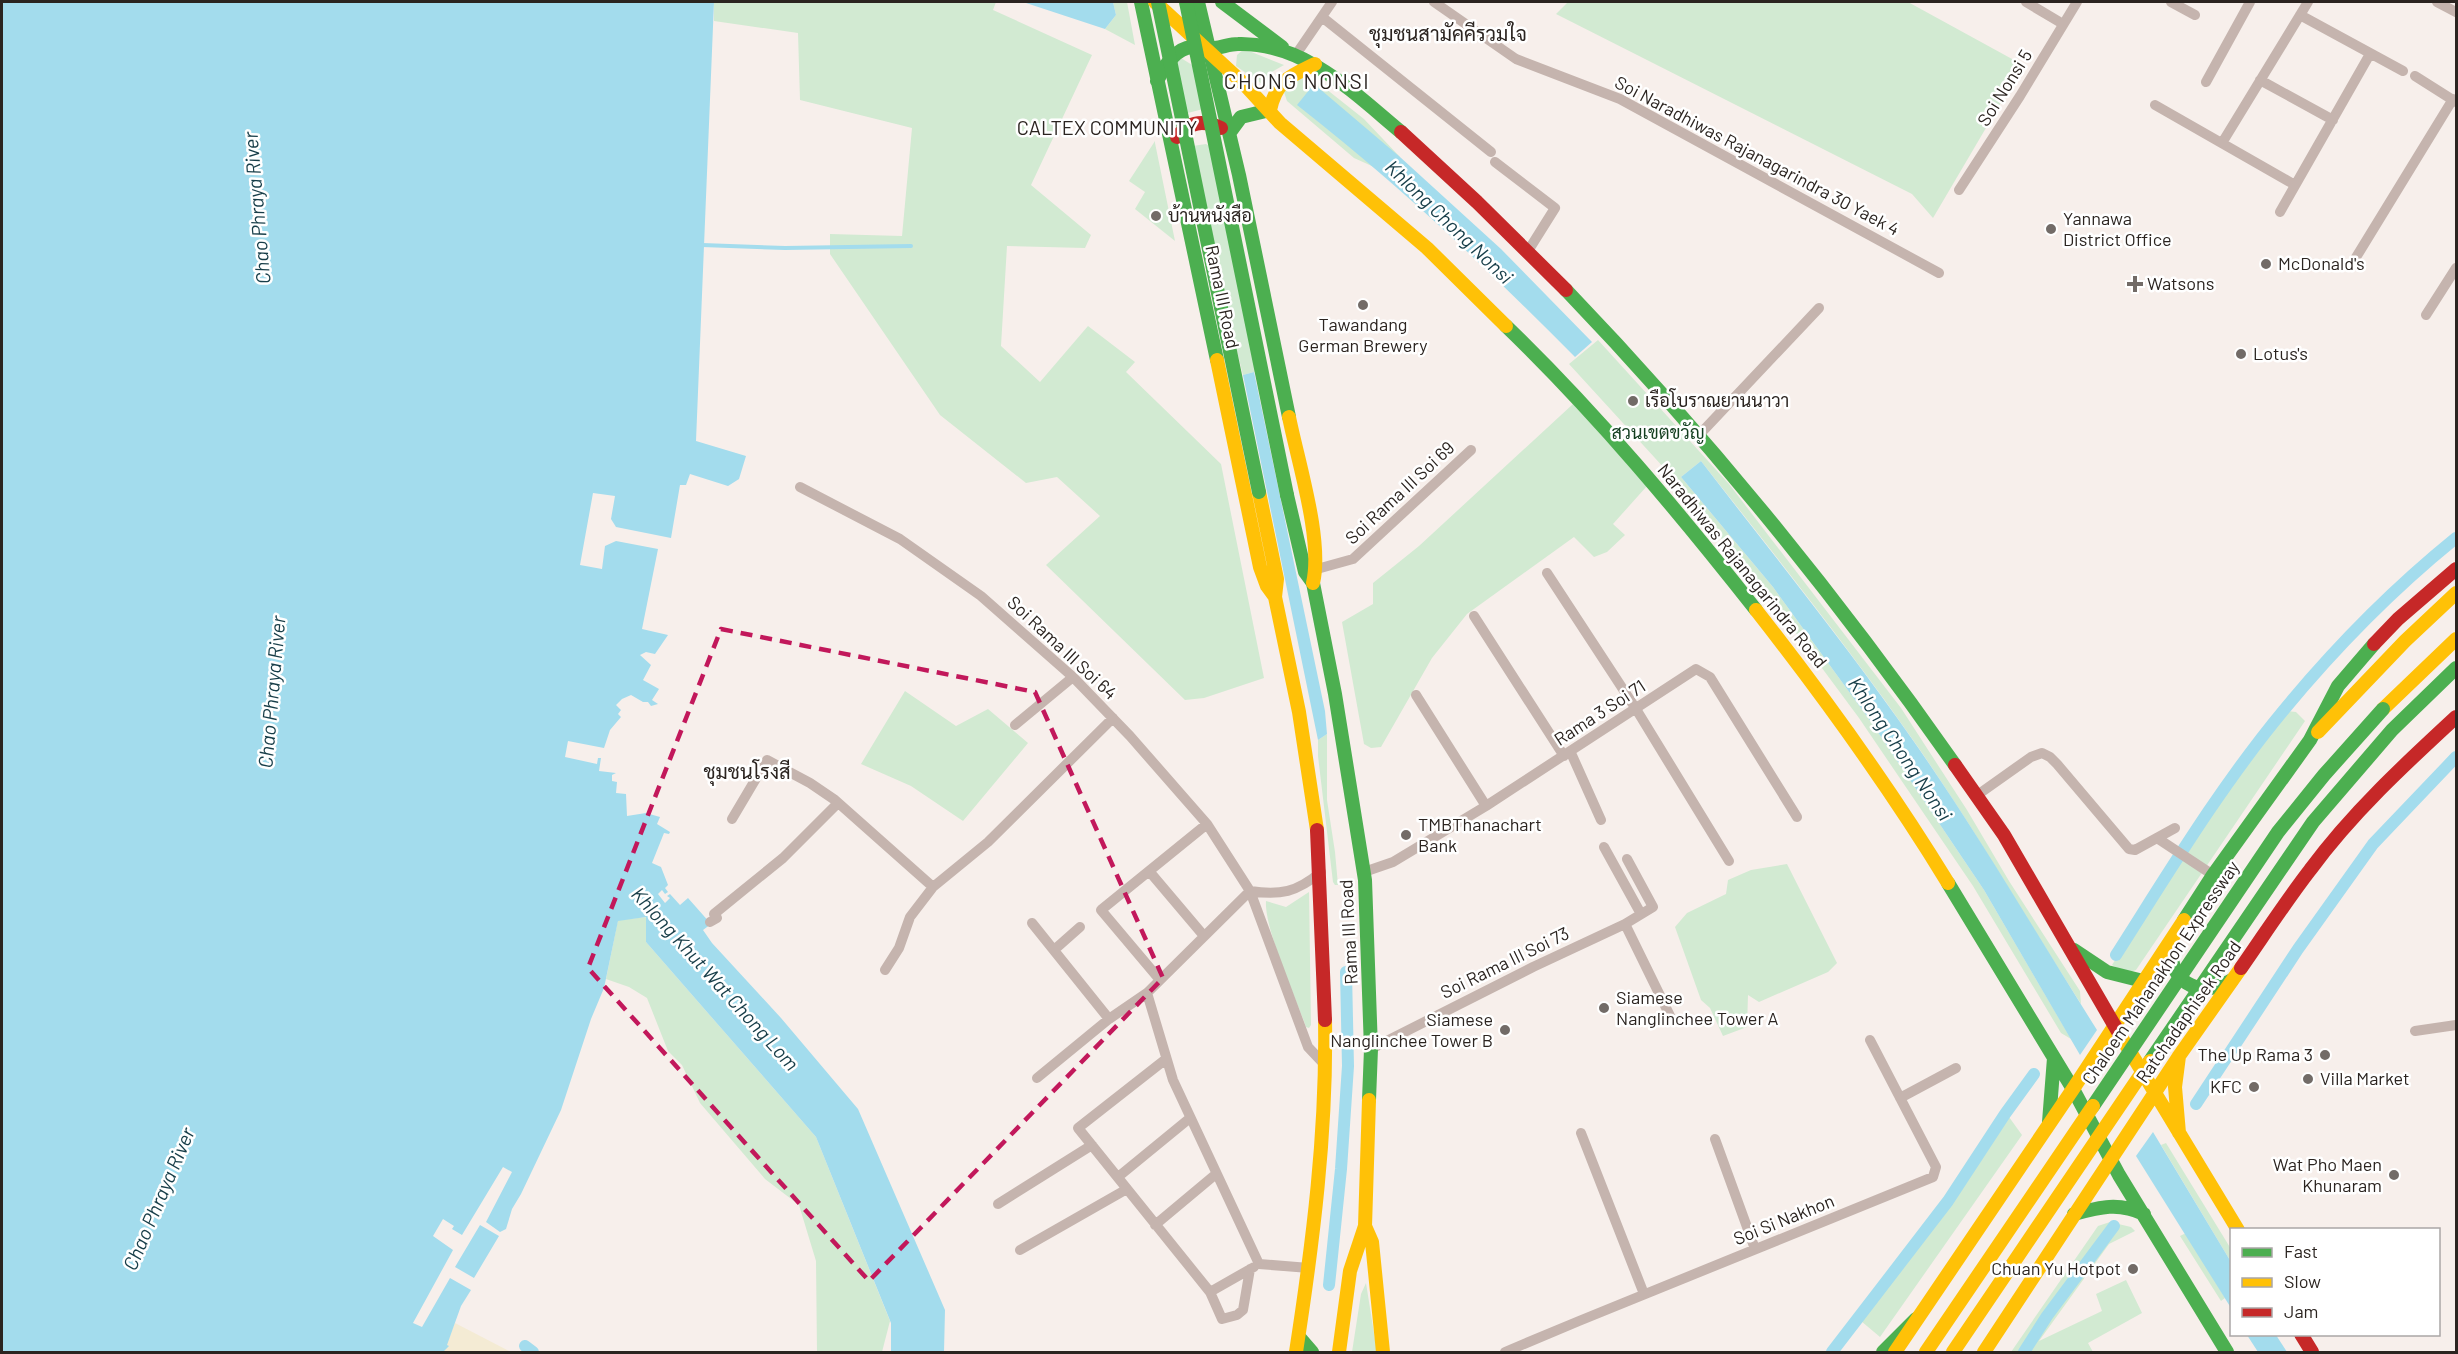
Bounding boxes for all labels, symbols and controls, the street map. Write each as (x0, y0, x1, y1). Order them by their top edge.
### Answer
district label: ชุมชนสามัคคีรวมใจ (1369, 21, 1527, 48)
street label: Soi Nonsi 5 (1972, 45, 2036, 130)
district label: CHONG NONSI (1224, 68, 1370, 93)
street label: Soi Naradhiwas Rajanagarindra 30 Yaek 4 (1611, 70, 1904, 240)
district label: CALTEX COMMUNITY (1017, 115, 1197, 139)
water label: Chao Phraya River (237, 130, 275, 285)
water label: Khlong Chong Nonsi (1381, 154, 1518, 288)
place label: บ้านหนังสือ (1168, 204, 1252, 226)
place label: Yannawa District Office (2063, 207, 2172, 250)
marker: บ้านหนังสือ (1149, 209, 1163, 223)
marker: Yannawa District Office (2044, 222, 2058, 236)
street label: Rama III Road (1201, 243, 1245, 351)
place label: McDonald's (2278, 252, 2365, 274)
marker: McDonald's (2259, 257, 2273, 271)
place label: Watsons (2147, 272, 2214, 294)
marker: Watsons (2128, 277, 2142, 291)
marker: Tawandang German Brewery (1356, 298, 1370, 312)
place label: Tawandang German Brewery (1298, 313, 1428, 356)
place label: Lotus's (2253, 342, 2308, 364)
marker: Lotus's (2234, 347, 2248, 361)
place label: เรือโบราณยานนาวา (1645, 388, 1789, 411)
marker: เรือโบราณยานนาวา (1626, 394, 1640, 408)
park label: สวนเขตขวัญ (1611, 421, 1705, 444)
street label: Soi Rama III Soi 69 (1340, 436, 1458, 548)
street label: Naradhiwas Rajanagarindra Road (1653, 459, 1832, 672)
street label: Soi Rama III Soi 64 (1003, 591, 1122, 704)
water label: Chao Phraya River (252, 614, 290, 769)
water label: Khlong Chong Nonsi (1844, 672, 1958, 825)
street label: Rama 3 Soi 71 (1550, 675, 1649, 750)
district label: ชุมชนโรงสี (703, 759, 791, 786)
place label: TMBThanachart Bank (1418, 813, 1542, 856)
marker: TMBThanachart Bank (1399, 828, 1413, 842)
street label: Chaloem Mahanakhon Expressway (2077, 856, 2243, 1089)
street label: Rama III Road (1334, 879, 1362, 985)
water label: Khlong Khut Wat Chong Lom (627, 882, 804, 1075)
street label: Soi Rama III Soi 73 (1437, 921, 1572, 1003)
street label: Ratchadaphisek Road (2131, 936, 2246, 1087)
place label: Siamese Nanglinchee Tower A (1616, 986, 1779, 1029)
marker: Siamese Nanglinchee Tower A (1597, 1001, 1611, 1015)
place label: Siamese Nanglinchee Tower B (1330, 1008, 1493, 1051)
marker: Siamese Nanglinchee Tower B (1498, 1023, 1512, 1037)
place label: The Up Rama 3 (2198, 1043, 2313, 1065)
marker: The Up Rama 3 (2318, 1048, 2332, 1062)
place label: Villa Market (2320, 1067, 2410, 1089)
marker: Villa Market (2301, 1072, 2315, 1086)
place label: KFC (2210, 1075, 2242, 1097)
marker: KFC (2247, 1080, 2261, 1094)
water label: Chao Phraya River (117, 1123, 199, 1274)
place label: Wat Pho Maen Khunaram (2273, 1153, 2382, 1196)
marker: Wat Pho Maen Khunaram (2387, 1168, 2401, 1182)
street label: Soi Si Nakhon (1730, 1189, 1837, 1249)
legend (2230, 1228, 2440, 1336)
text: Fast (2284, 1240, 2318, 1262)
place label: Chuan Yu Hotpot (1991, 1257, 2121, 1279)
marker: Chuan Yu Hotpot (2126, 1262, 2140, 1276)
text: Slow (2284, 1270, 2321, 1292)
text: Jam (2284, 1300, 2318, 1322)

